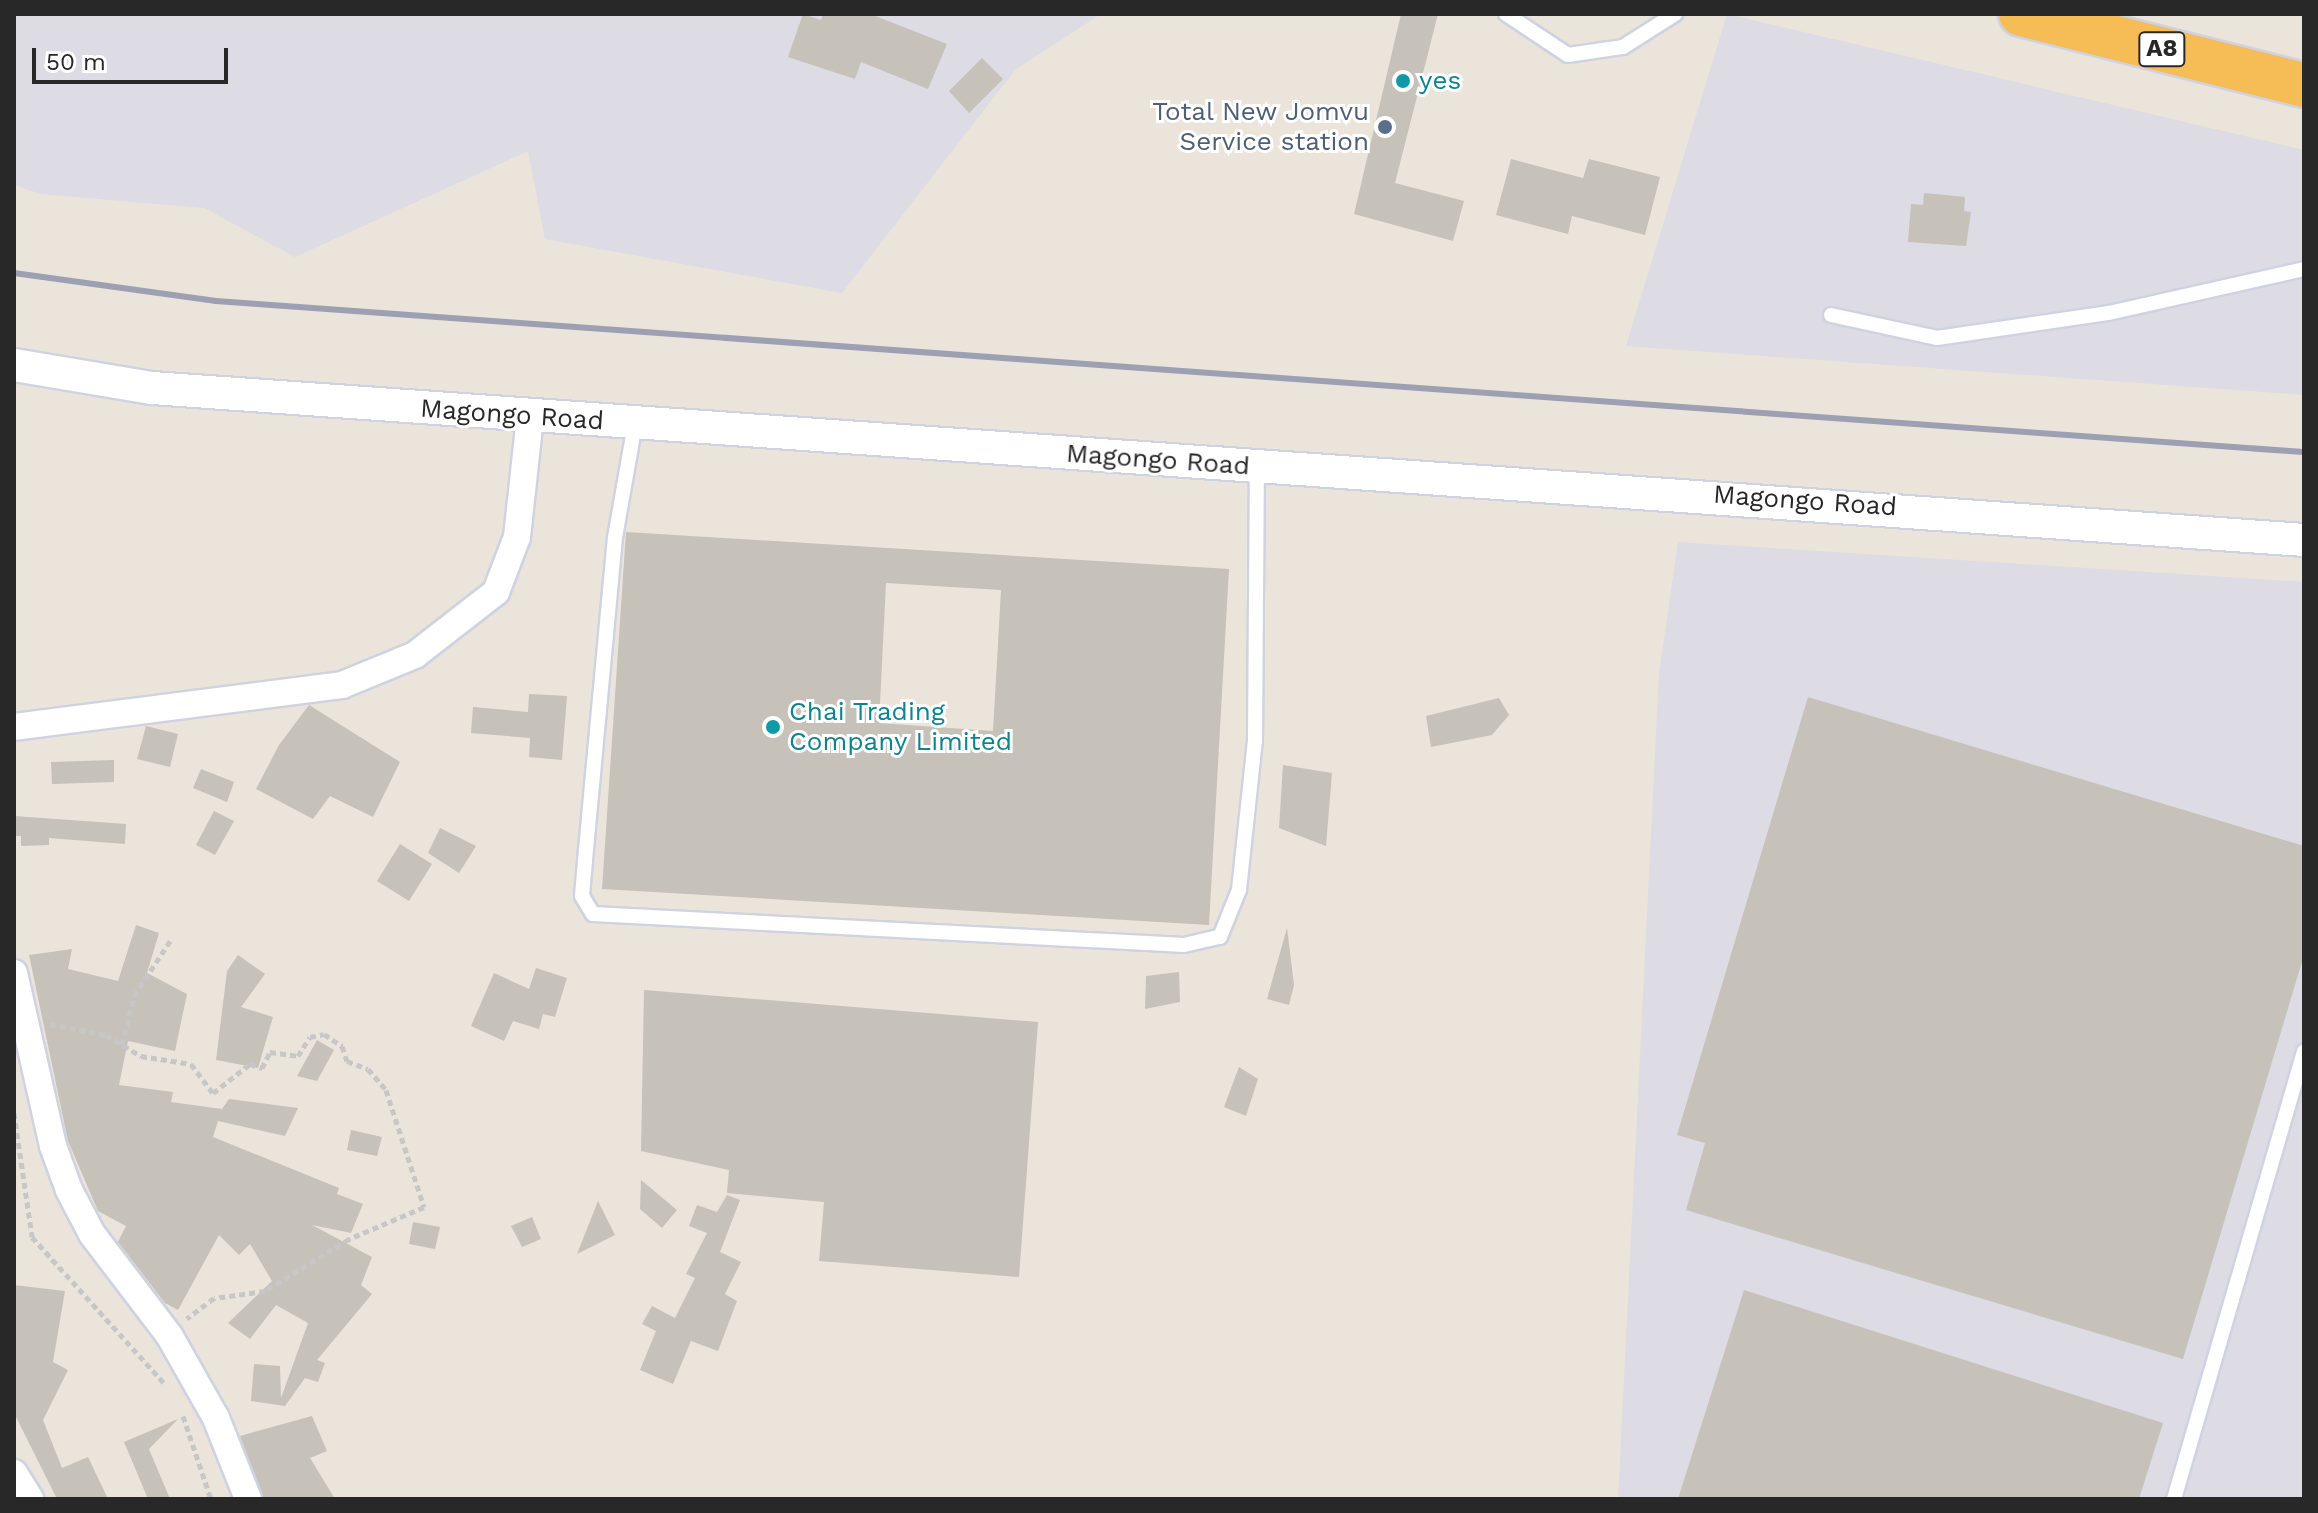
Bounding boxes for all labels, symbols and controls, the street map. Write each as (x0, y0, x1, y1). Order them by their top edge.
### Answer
road number: A8 (2138, 29, 2186, 69)
scale bar (36, 32, 232, 82)
text: 50 m (46, 48, 106, 76)
place label: yes (1419, 65, 1461, 97)
marker: yes (1394, 72, 1412, 90)
place label: Total New Jomvu Service station (1150, 96, 1369, 158)
marker: Total New Jomvu Service station (1376, 118, 1394, 136)
street label: Magongo Road (419, 393, 605, 437)
street label: Magongo Road (1065, 438, 1251, 482)
street label: Magongo Road (1712, 479, 1898, 523)
place label: Chai Trading Company Limited (789, 696, 1013, 758)
marker: Chai Trading Company Limited (764, 718, 782, 736)

